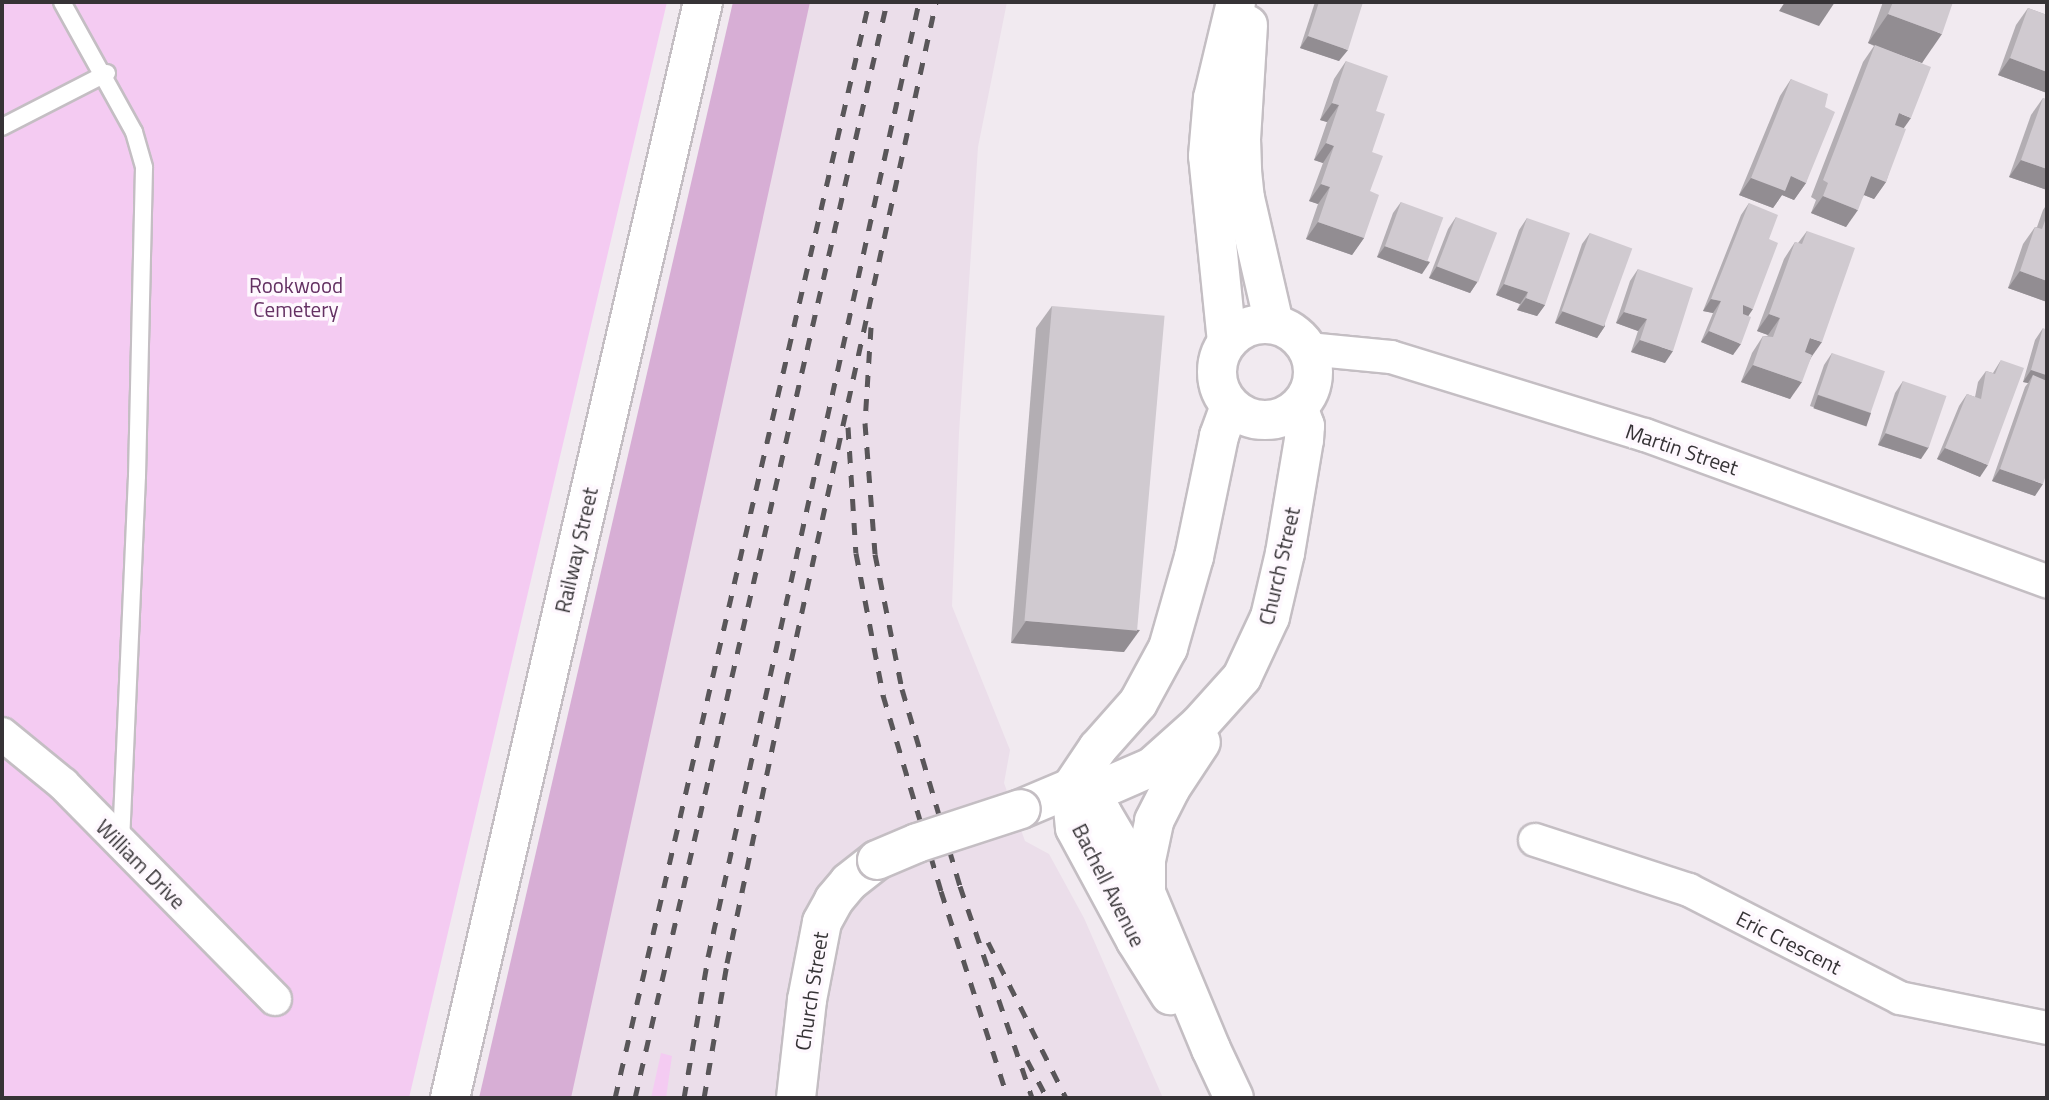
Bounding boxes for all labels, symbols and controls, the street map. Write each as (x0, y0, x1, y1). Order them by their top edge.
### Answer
park label: Rookwood Cemetery (249, 272, 343, 322)
street label: Martin Street (1622, 418, 1742, 480)
street label: Railway Street (549, 485, 603, 615)
street label: Church Street (1253, 505, 1305, 627)
street label: William Drive (91, 814, 191, 914)
street label: Bachell Avenue (1067, 819, 1151, 951)
street label: Eric Crescent (1732, 905, 1846, 979)
street label: Church Street (789, 930, 833, 1052)

